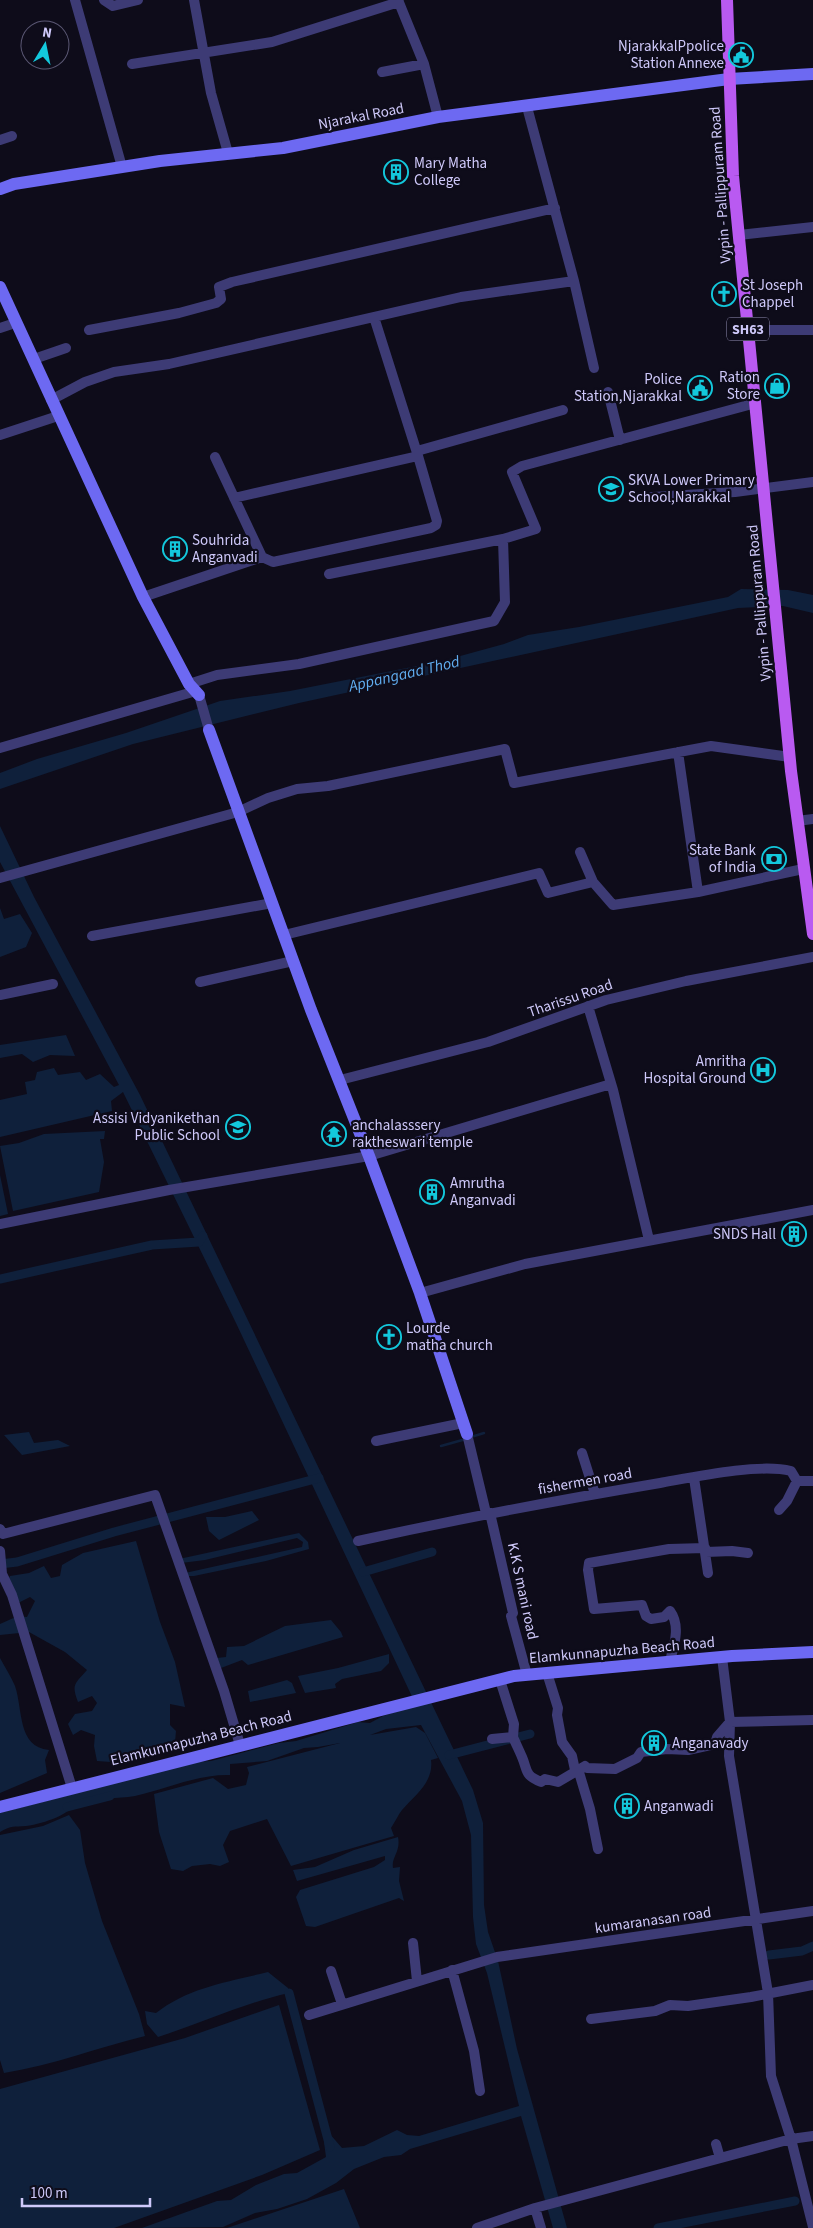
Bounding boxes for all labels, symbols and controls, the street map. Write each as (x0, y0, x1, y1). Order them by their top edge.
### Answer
north arrow (20, 20, 70, 70)
text: N (41, 23, 53, 44)
place label: NjarakkalPpolice Station Annexe (618, 36, 724, 74)
public building icon: NjarakkalPpolice Station Annexe (728, 42, 754, 68)
street label: Njarakal Road (316, 98, 406, 135)
street label: Vypin - Pallippuram Road (705, 106, 736, 264)
place label: Mary Matha College (414, 153, 487, 191)
building icon: Mary Matha College (383, 159, 409, 185)
place label: St Joseph Chappel (742, 275, 803, 313)
church icon: St Joseph Chappel (711, 281, 737, 307)
road number: SH63 (727, 318, 769, 340)
place label: Ration Store (719, 367, 760, 405)
place label: Police Station,Njarakkal (574, 369, 682, 407)
shop icon: Ration Store (764, 373, 790, 399)
public building icon: Police Station,Njarakkal (687, 375, 713, 401)
place label: SKVA Lower Primary School,Narakkal (628, 470, 755, 508)
school or university icon: SKVA Lower Primary School,Narakkal (598, 476, 624, 502)
street label: Vypin - Pallippuram Road (742, 524, 777, 682)
place label: Souhrida Anganvadi (192, 530, 258, 568)
building icon: Souhrida Anganvadi (162, 536, 188, 562)
water label: Appangaad Thod (346, 650, 462, 698)
place label: State Bank of India (689, 840, 757, 878)
bank icon: State Bank of India (761, 846, 787, 872)
street label: Tharissu Road (525, 974, 615, 1023)
place label: Amritha Hospital Ground (644, 1051, 746, 1089)
hospital icon: Amritha Hospital Ground (750, 1057, 776, 1083)
place label: Assisi Vidyanikethan Public School (93, 1108, 220, 1146)
school or university icon: Assisi Vidyanikethan Public School (225, 1114, 251, 1140)
place label: anchalasssery raktheswari temple (352, 1115, 473, 1153)
temple icon: anchalasssery raktheswari temple (321, 1121, 347, 1147)
place label: Amrutha Anganvadi (450, 1173, 516, 1211)
building icon: Amrutha Anganvadi (419, 1179, 445, 1205)
building icon: SNDS Hall (781, 1221, 807, 1247)
place label: SNDS Hall (713, 1224, 776, 1245)
place label: Lourde matha church (406, 1318, 493, 1356)
church icon: Lourde matha church (376, 1324, 402, 1350)
street label: fishermen road (536, 1463, 634, 1500)
street label: K.K S mani road (502, 1541, 543, 1642)
street label: Elamkunnapuzha Beach Road (528, 1632, 716, 1669)
street label: Elamkunnapuzha Beach Road (108, 1706, 294, 1771)
building icon: Anganavady (641, 1730, 667, 1756)
place label: Anganavady (672, 1733, 749, 1754)
building icon: Anganwadi (614, 1793, 640, 1819)
place label: Anganwadi (644, 1796, 714, 1817)
street label: kumaranasan road (593, 1902, 713, 1939)
scale bar (22, 2176, 150, 2208)
text: 100 m (30, 2183, 68, 2204)

